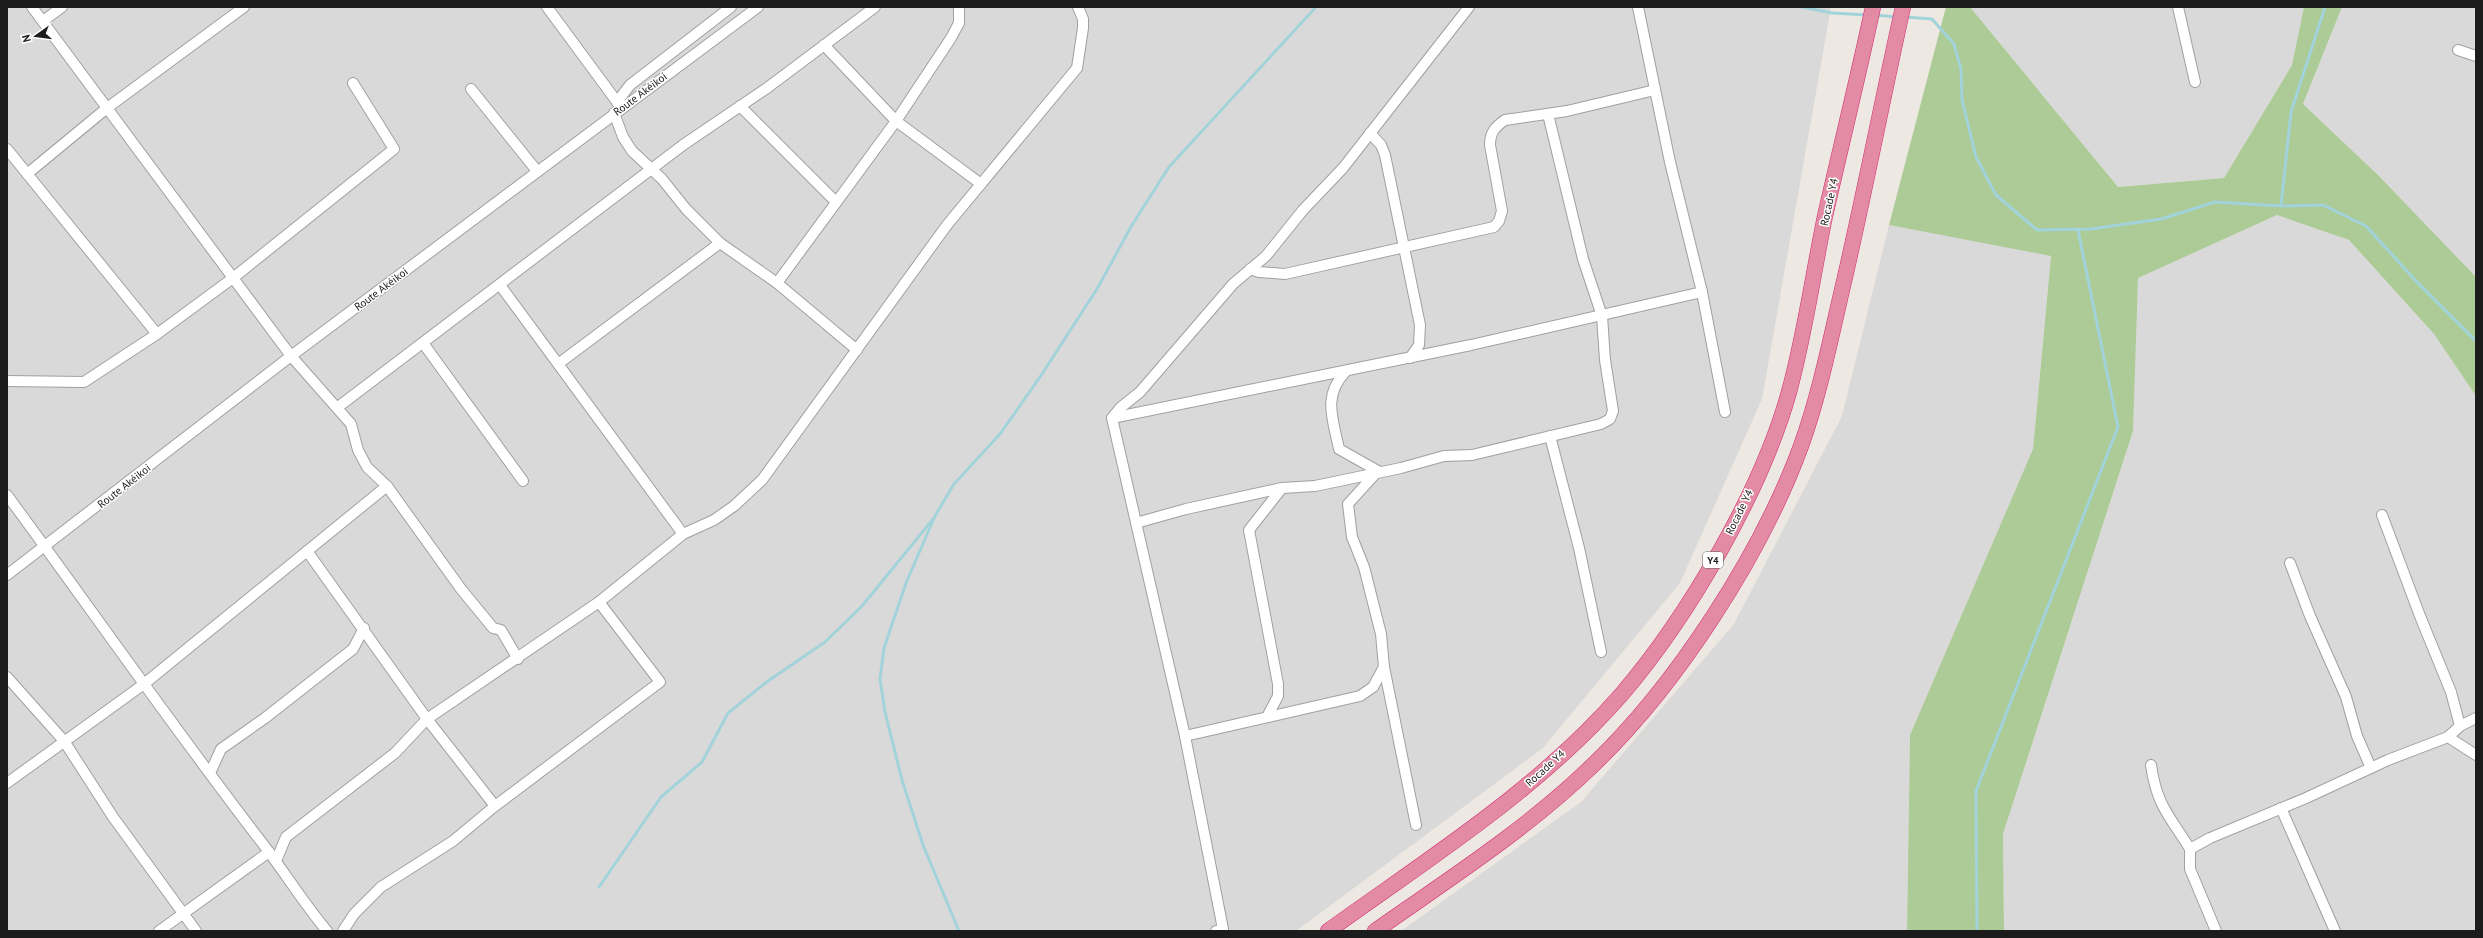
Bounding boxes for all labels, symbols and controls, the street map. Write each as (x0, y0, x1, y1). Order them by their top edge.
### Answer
north arrow (16, 16, 56, 56)
text: N (19, 33, 34, 44)
street label: Route Akéikoi (610, 69, 670, 119)
street label: Rocade Y4 (1817, 177, 1841, 227)
street label: Route Akéikoi (351, 264, 411, 314)
street label: Route Akéikoi (95, 461, 153, 511)
street label: Rocade Y4 (1722, 487, 1756, 537)
road number: Y4 (1703, 552, 1723, 568)
street label: Rocade Y4 (1522, 747, 1568, 789)

